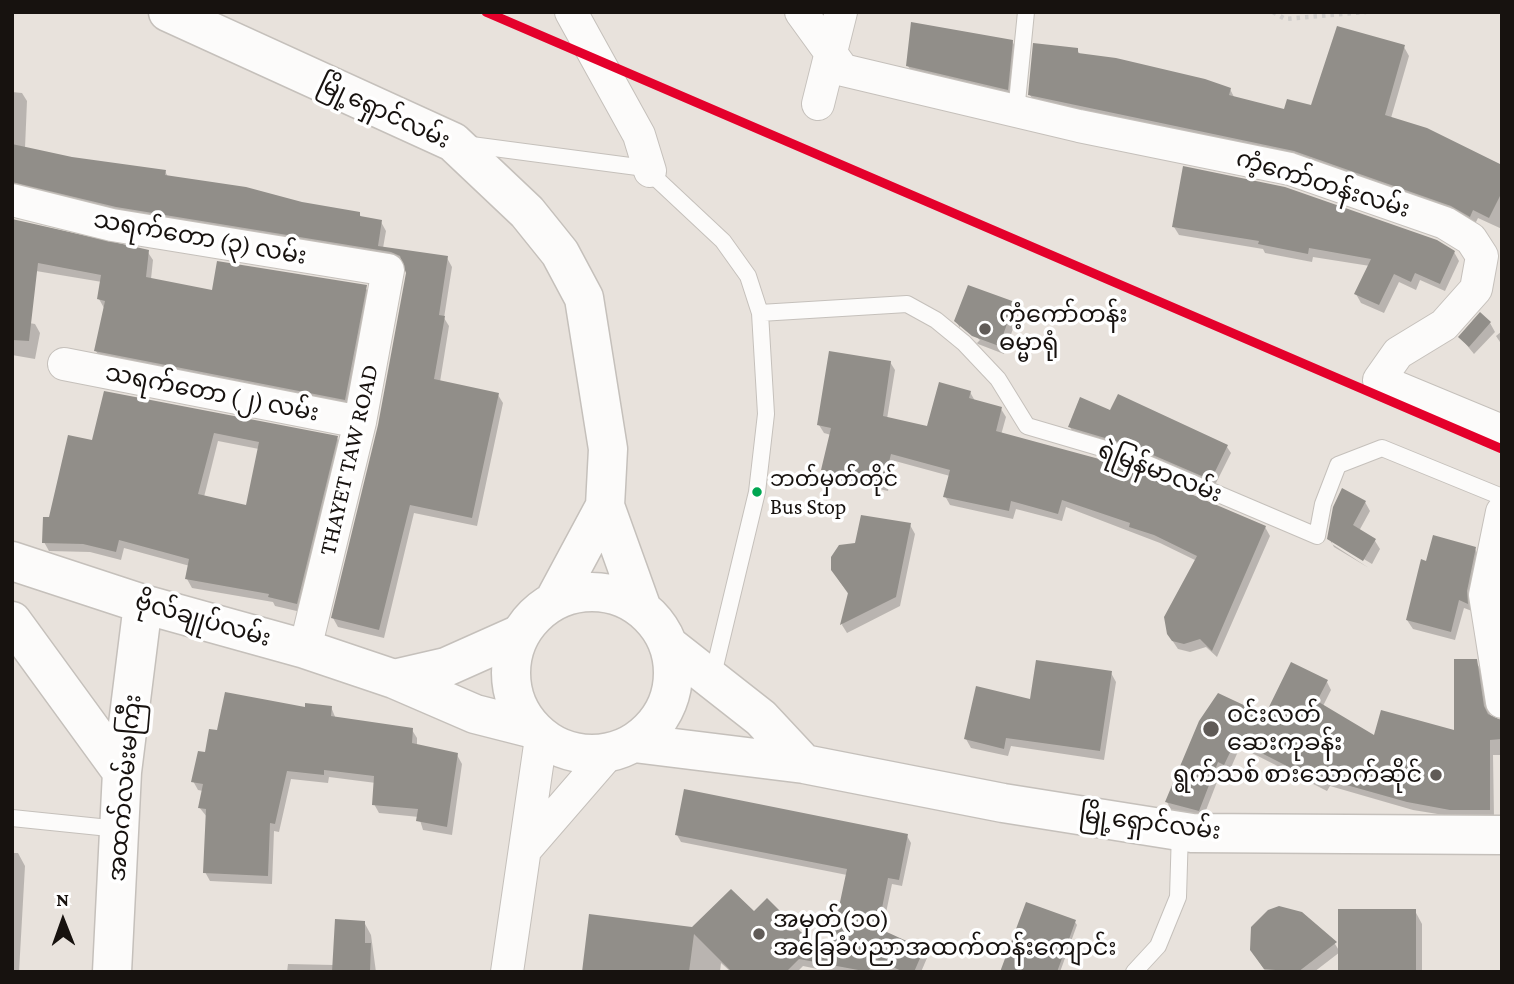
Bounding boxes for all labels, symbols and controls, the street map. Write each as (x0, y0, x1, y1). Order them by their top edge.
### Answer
street label: မြို့ရှောင်လမ်း (313, 69, 455, 155)
street label: ကံ့ကော်တန်းလမ်း (1233, 144, 1413, 224)
street label: သရက်တော (၃) လမ်း (91, 205, 309, 271)
place label: ကံ့ကော်တန်း ဓမ္မာရုံ (999, 301, 1128, 357)
marker: ကံ့ကော်တန်း ဓမ္မာရုံ (977, 321, 993, 337)
street label: သရက်တော (၂) လမ်း (103, 358, 321, 428)
street label: THAYET TAW ROAD (313, 362, 385, 558)
street label: ရဲမြန်မာလမ်း (1094, 435, 1226, 509)
place label: ဘတ်မှတ်တိုင် Bus Stop (770, 466, 898, 518)
marker: ဘတ်မှတ်တိုင် Bus Stop (750, 485, 764, 499)
street label: ဗိုလ်ချုပ်လမ်း (132, 587, 274, 653)
street label: အထက်လမ်းမကြီး (102, 693, 148, 883)
place label: ဝင်းလတ် ဆေးကုခန်း (1227, 701, 1342, 757)
marker: ဝင်းလတ် ဆေးကုခန်း (1201, 719, 1221, 739)
place label: ရွက်သစ် စားသောက်ဆိုင် (1173, 761, 1422, 789)
marker: ရွက်သစ် စားသောက်ဆိုင် (1428, 767, 1444, 783)
street label: မြို့ရှောင်လမ်း (1078, 800, 1222, 846)
north arrow (28, 886, 98, 956)
text: N (56, 889, 69, 910)
place label: အမှတ်(၁၀) အခြေခံပညာအထက်တန်းကျောင်း (773, 906, 1117, 962)
marker: အမှတ်(၁၀) အခြေခံပညာအထက်တန်းကျောင်း (751, 926, 767, 942)

